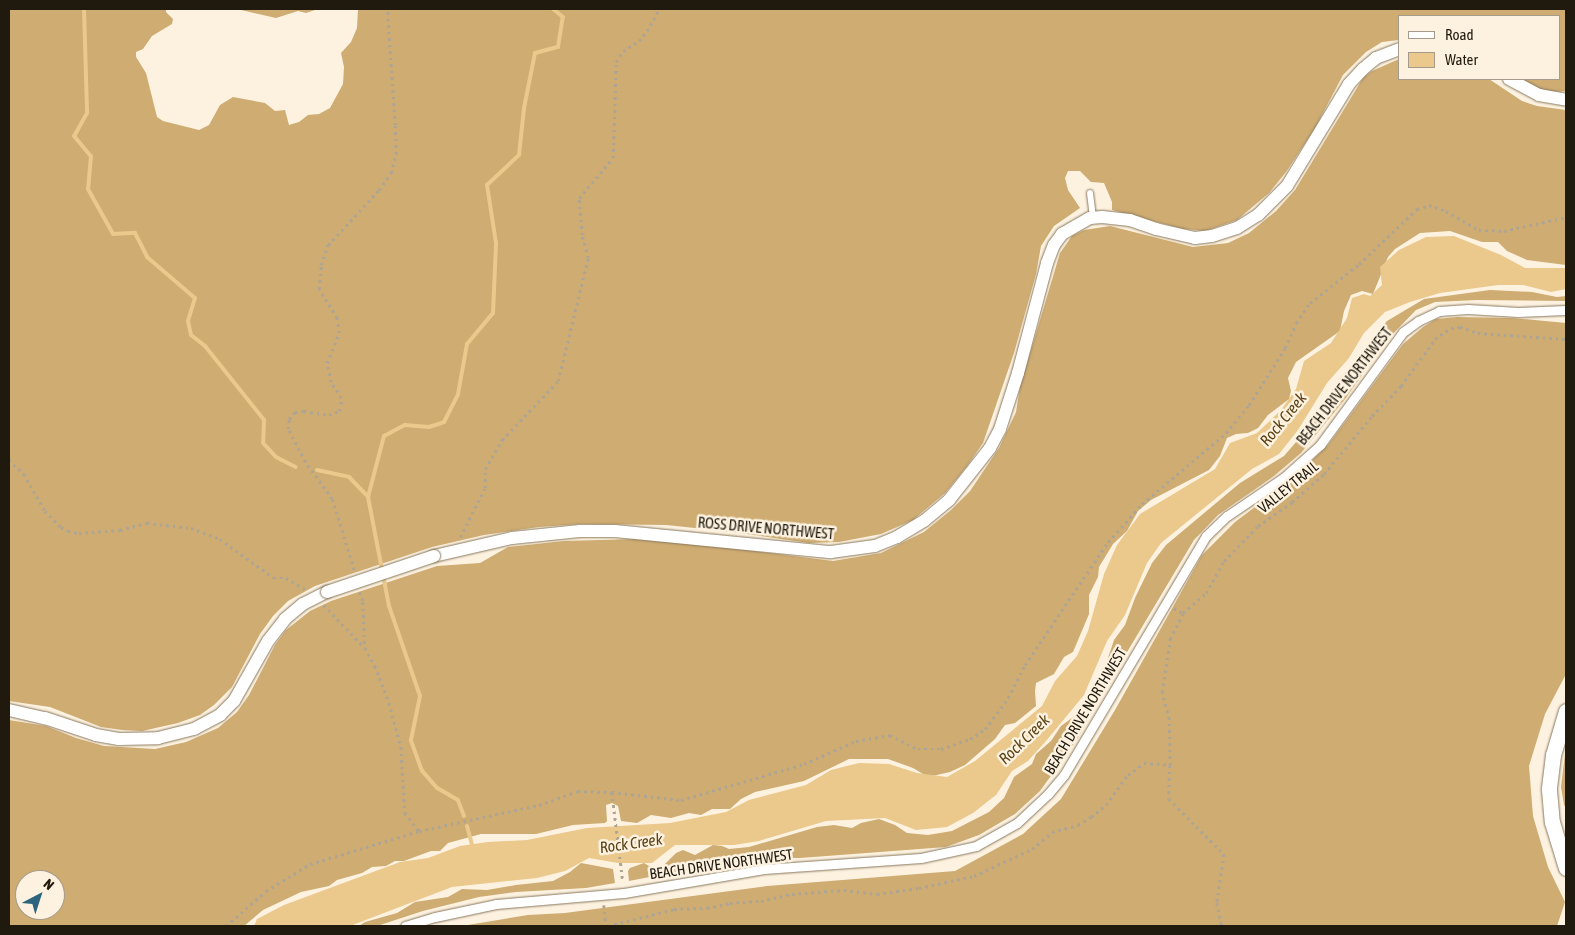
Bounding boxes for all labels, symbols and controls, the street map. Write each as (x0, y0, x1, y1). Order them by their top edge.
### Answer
legend (1398, 15, 1560, 80)
text: Road (1445, 26, 1474, 43)
text: Water (1445, 51, 1478, 68)
street label: BEACH DRIVE NORTHWEST (1292, 324, 1396, 448)
water label: Rock Creek (1256, 388, 1310, 450)
street label: VALLEY TRAIL (1254, 457, 1322, 517)
street label: ROSS DRIVE NORTHWEST (697, 513, 835, 543)
street label: BEACH DRIVE NORTHWEST (1040, 644, 1130, 778)
water label: Rock Creek (995, 710, 1053, 768)
water label: Rock Creek (598, 829, 664, 857)
street label: BEACH DRIVE NORTHWEST (648, 845, 794, 883)
north arrow (15, 870, 65, 920)
text: N (41, 875, 57, 893)

